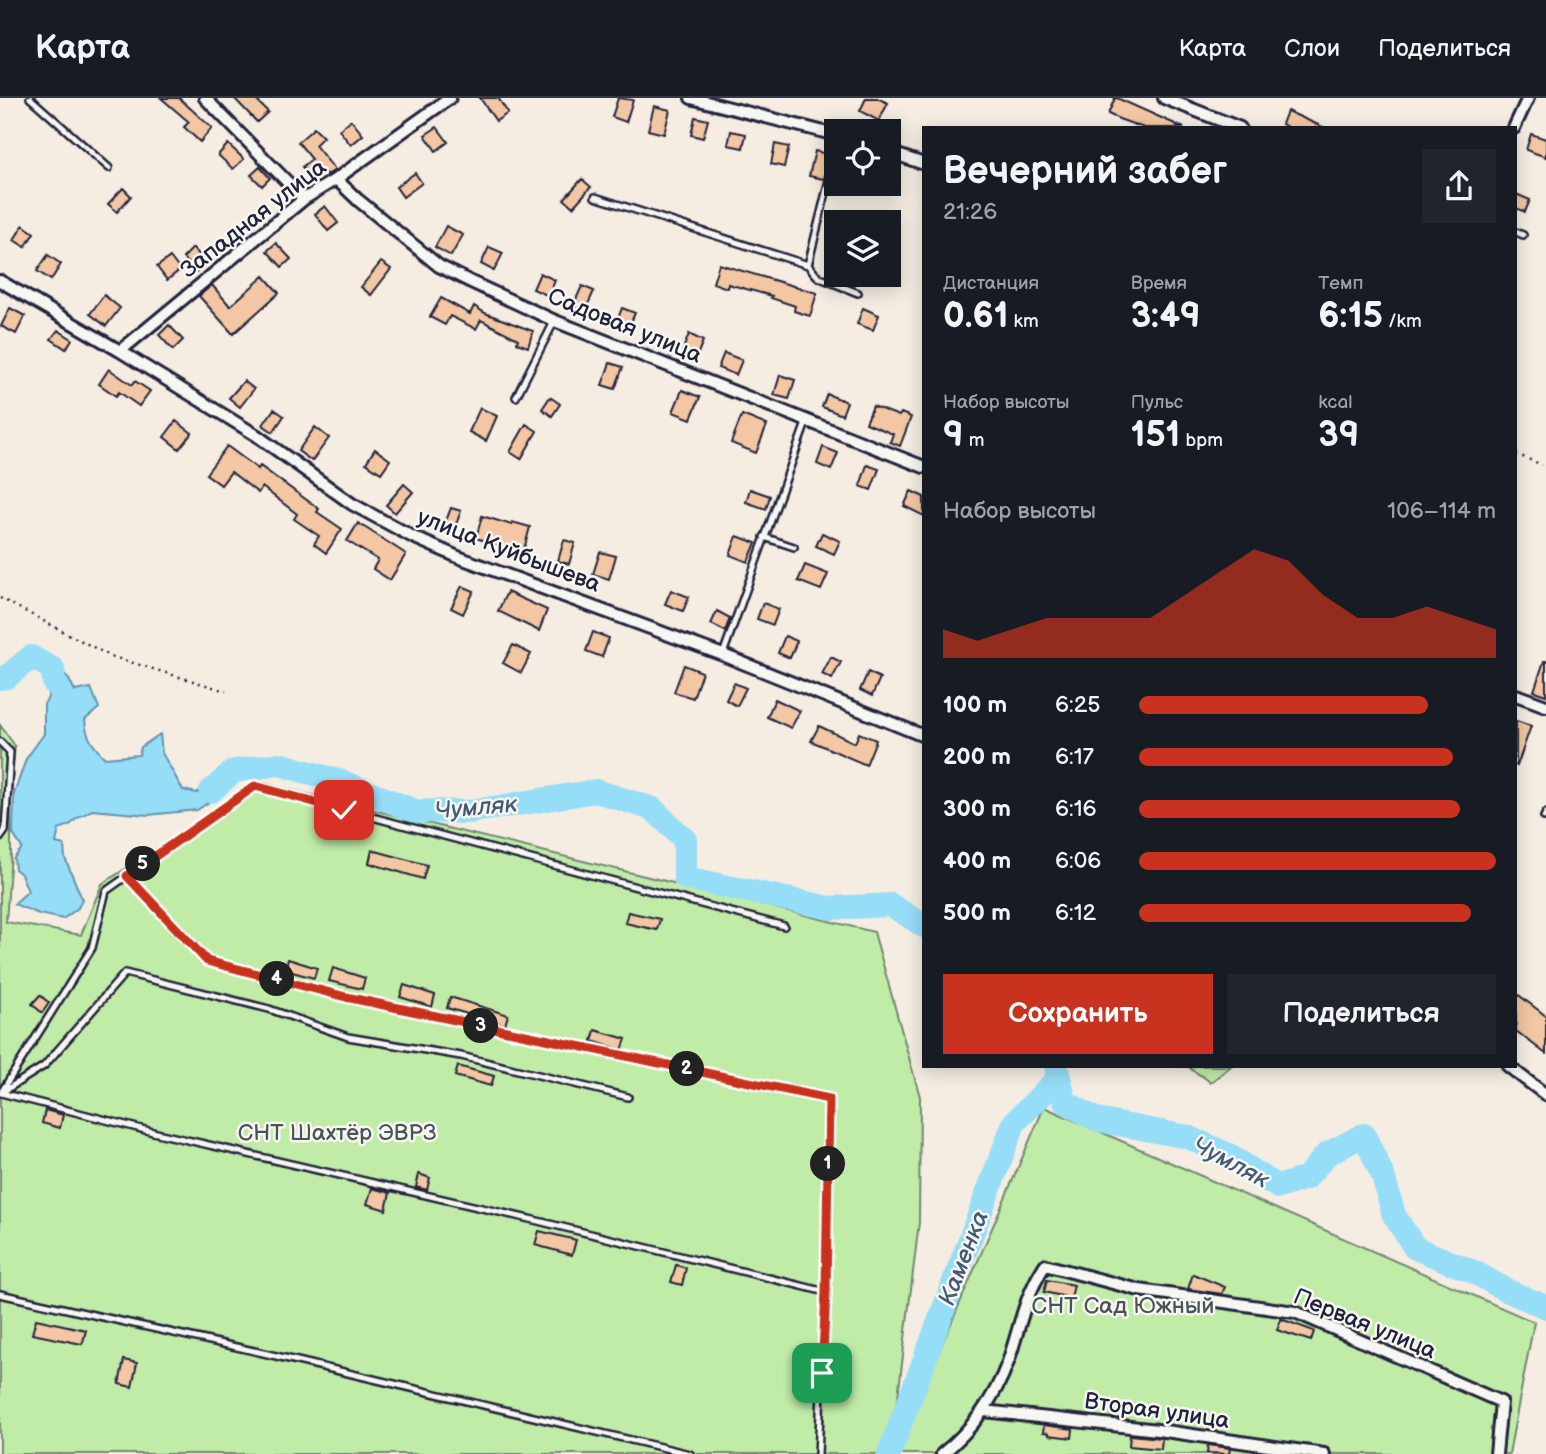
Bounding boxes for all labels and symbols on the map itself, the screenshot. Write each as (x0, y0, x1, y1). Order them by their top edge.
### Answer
street label: Западная улица (175, 153, 332, 284)
street label: Садовая улица (544, 282, 706, 370)
street label: улица Куйбышева (413, 503, 604, 599)
pin (314, 780, 374, 840)
water label: Чумляк (434, 789, 519, 826)
pin: 5 (125, 846, 160, 882)
pin: 4 (260, 962, 294, 996)
pin: 3 (463, 1009, 498, 1044)
pin: 2 (670, 1052, 704, 1086)
park label: СНТ Шахтёр ЭВРЗ (238, 1119, 436, 1147)
water label: Чумляк (1187, 1130, 1274, 1195)
pin: 1 (810, 1146, 846, 1182)
water label: Каменка (932, 1207, 995, 1310)
street label: Первая улица (1289, 1283, 1440, 1365)
park label: СНТ Сад Южный (1032, 1292, 1214, 1320)
pin (792, 1343, 852, 1403)
street label: Вторая улица (1083, 1387, 1232, 1435)

